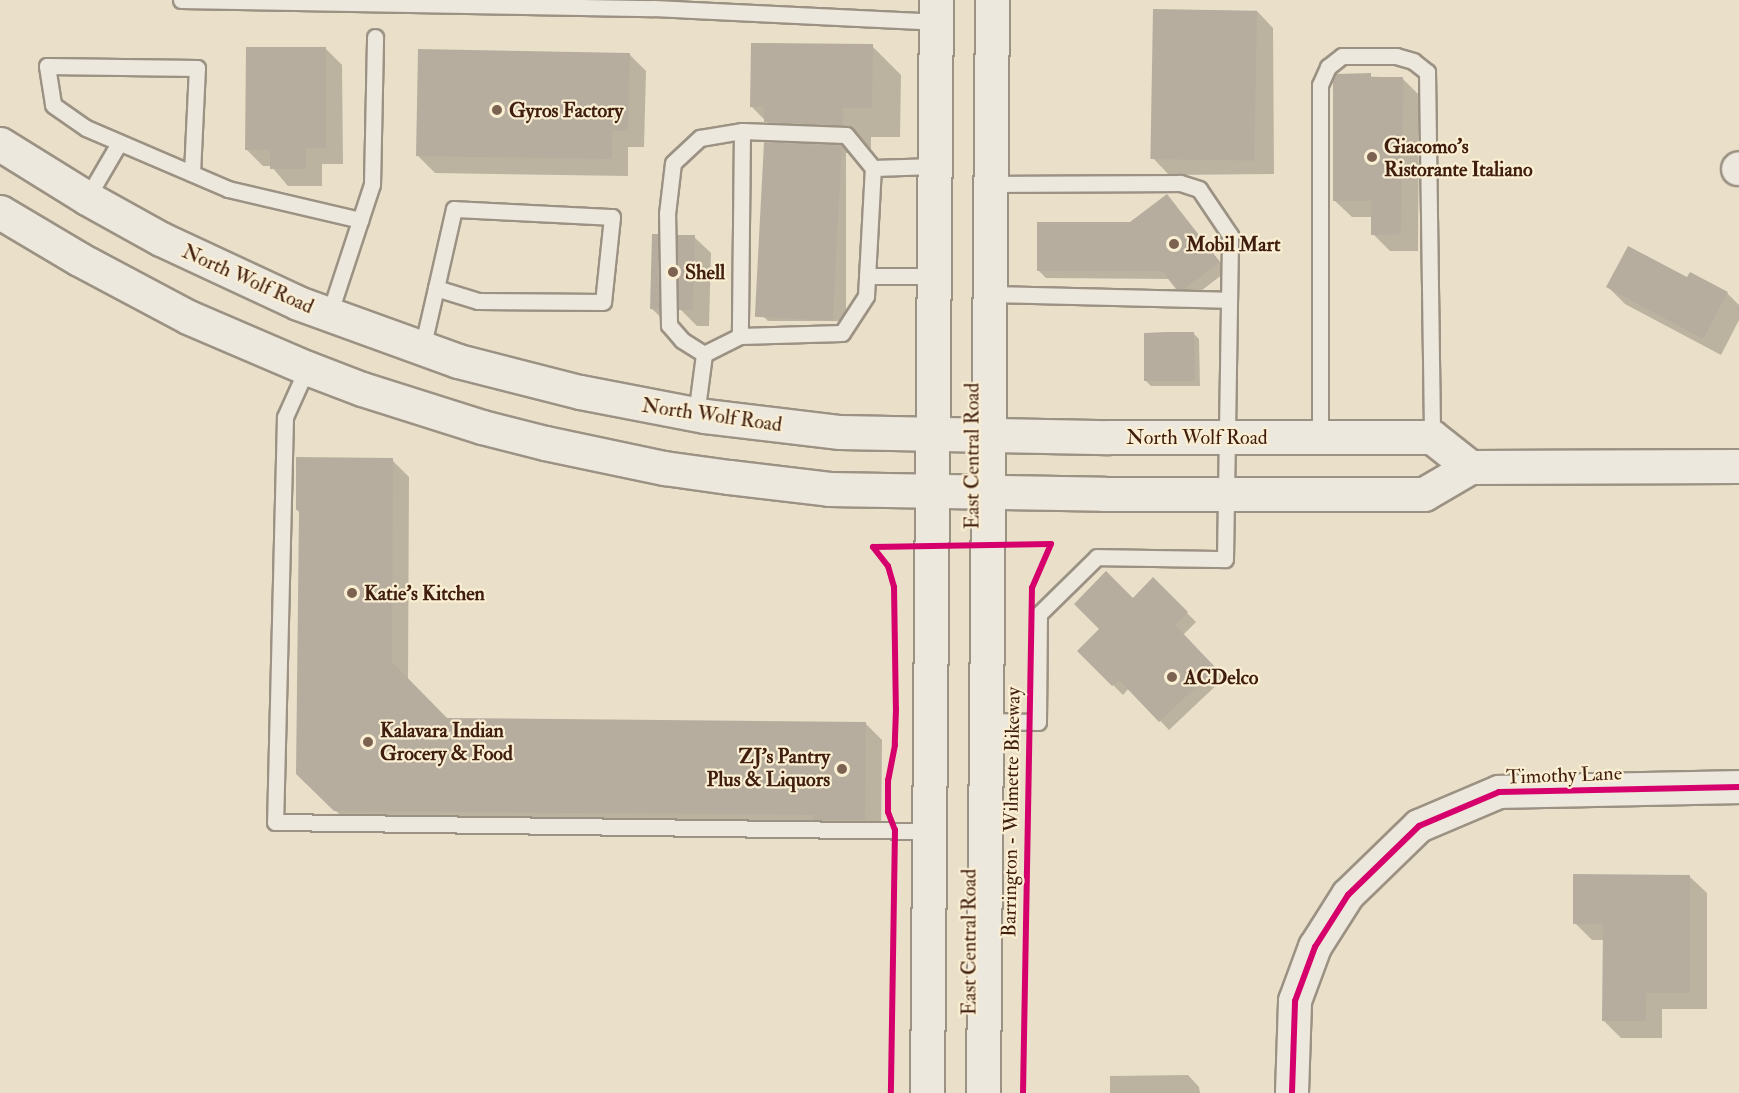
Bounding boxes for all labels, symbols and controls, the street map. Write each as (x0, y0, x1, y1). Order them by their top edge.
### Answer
place label: Gyros Factory (509, 98, 623, 122)
marker: Gyros Factory (490, 103, 504, 117)
place label: Giacomo's Ristorante Italiano (1384, 134, 1533, 181)
marker: Giacomo's Ristorante Italiano (1365, 150, 1379, 164)
place label: Mobil Mart (1186, 232, 1280, 256)
marker: Mobil Mart (1167, 237, 1181, 251)
street label: North Wolf Road (179, 239, 317, 319)
place label: Shell (685, 260, 725, 284)
marker: Shell (666, 265, 680, 279)
street label: East Central Road (960, 383, 984, 529)
street label: North Wolf Road (640, 393, 784, 437)
street label: North Wolf Road (1126, 425, 1268, 449)
place label: Katie's Kitchen (364, 581, 485, 605)
marker: Katie's Kitchen (345, 586, 359, 600)
place label: ACDelco (1184, 665, 1258, 689)
marker: ACDelco (1165, 670, 1179, 684)
street label: Barrington - Wilmette Bikeway (997, 687, 1025, 937)
place label: Kalavara Indian Grocery & Food (380, 718, 513, 765)
marker: Kalavara Indian Grocery & Food (361, 735, 375, 749)
place label: ZJ's Pantry Plus & Liquors (707, 745, 830, 792)
street label: Timothy Lane (1506, 761, 1622, 789)
marker: ZJ's Pantry Plus & Liquors (835, 762, 849, 776)
street label: East Central Road (957, 869, 981, 1015)

